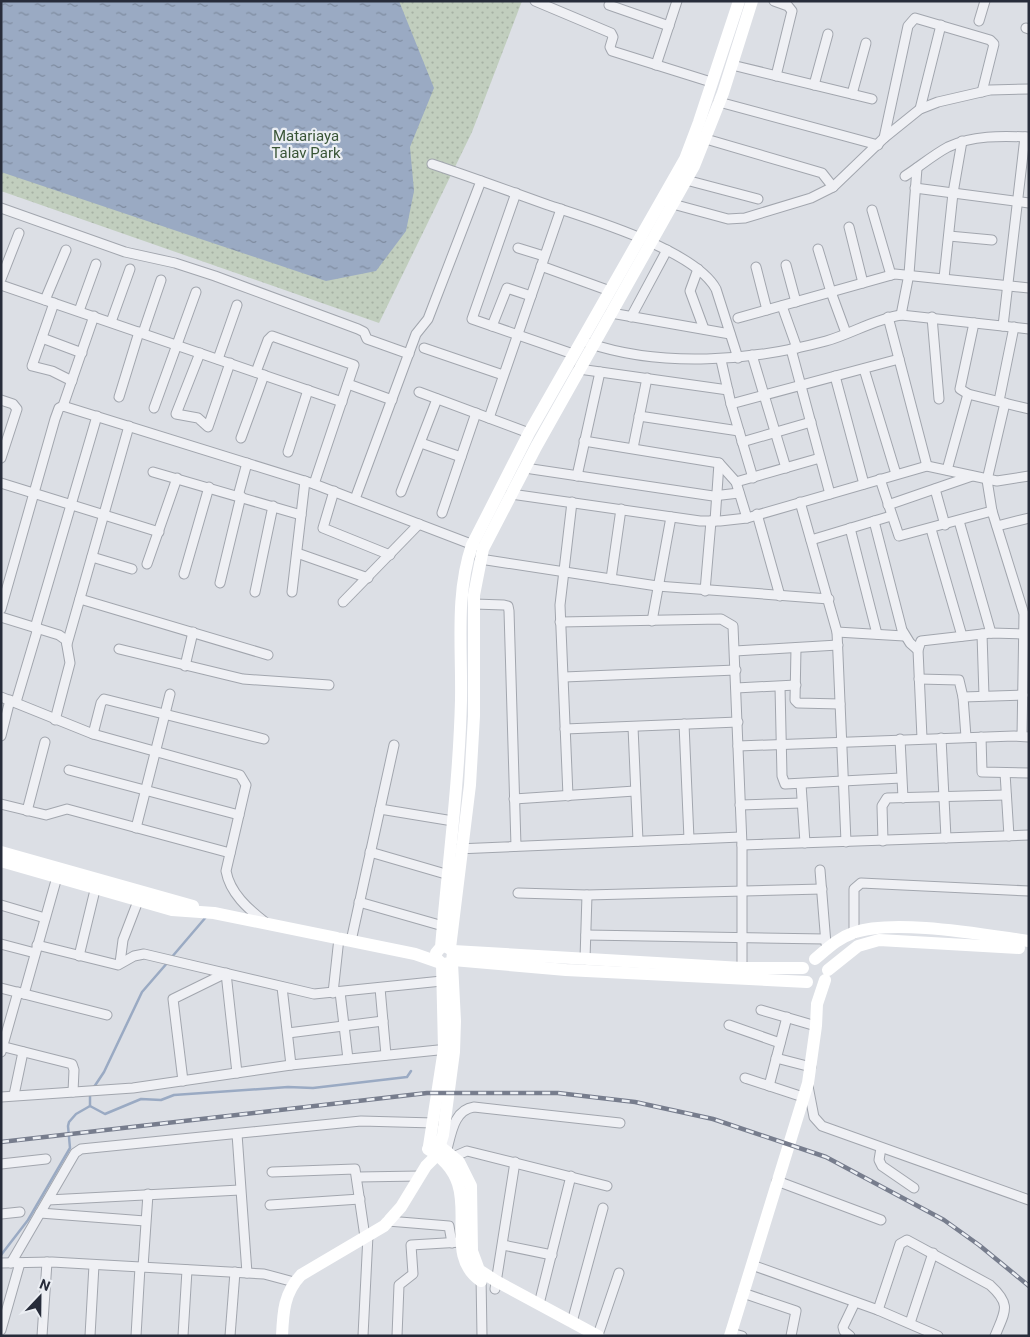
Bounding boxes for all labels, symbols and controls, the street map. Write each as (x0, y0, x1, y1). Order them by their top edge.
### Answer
park label: Matariaya Talav Park (271, 127, 341, 162)
north arrow (15, 1272, 65, 1322)
text: N (37, 1276, 52, 1294)

